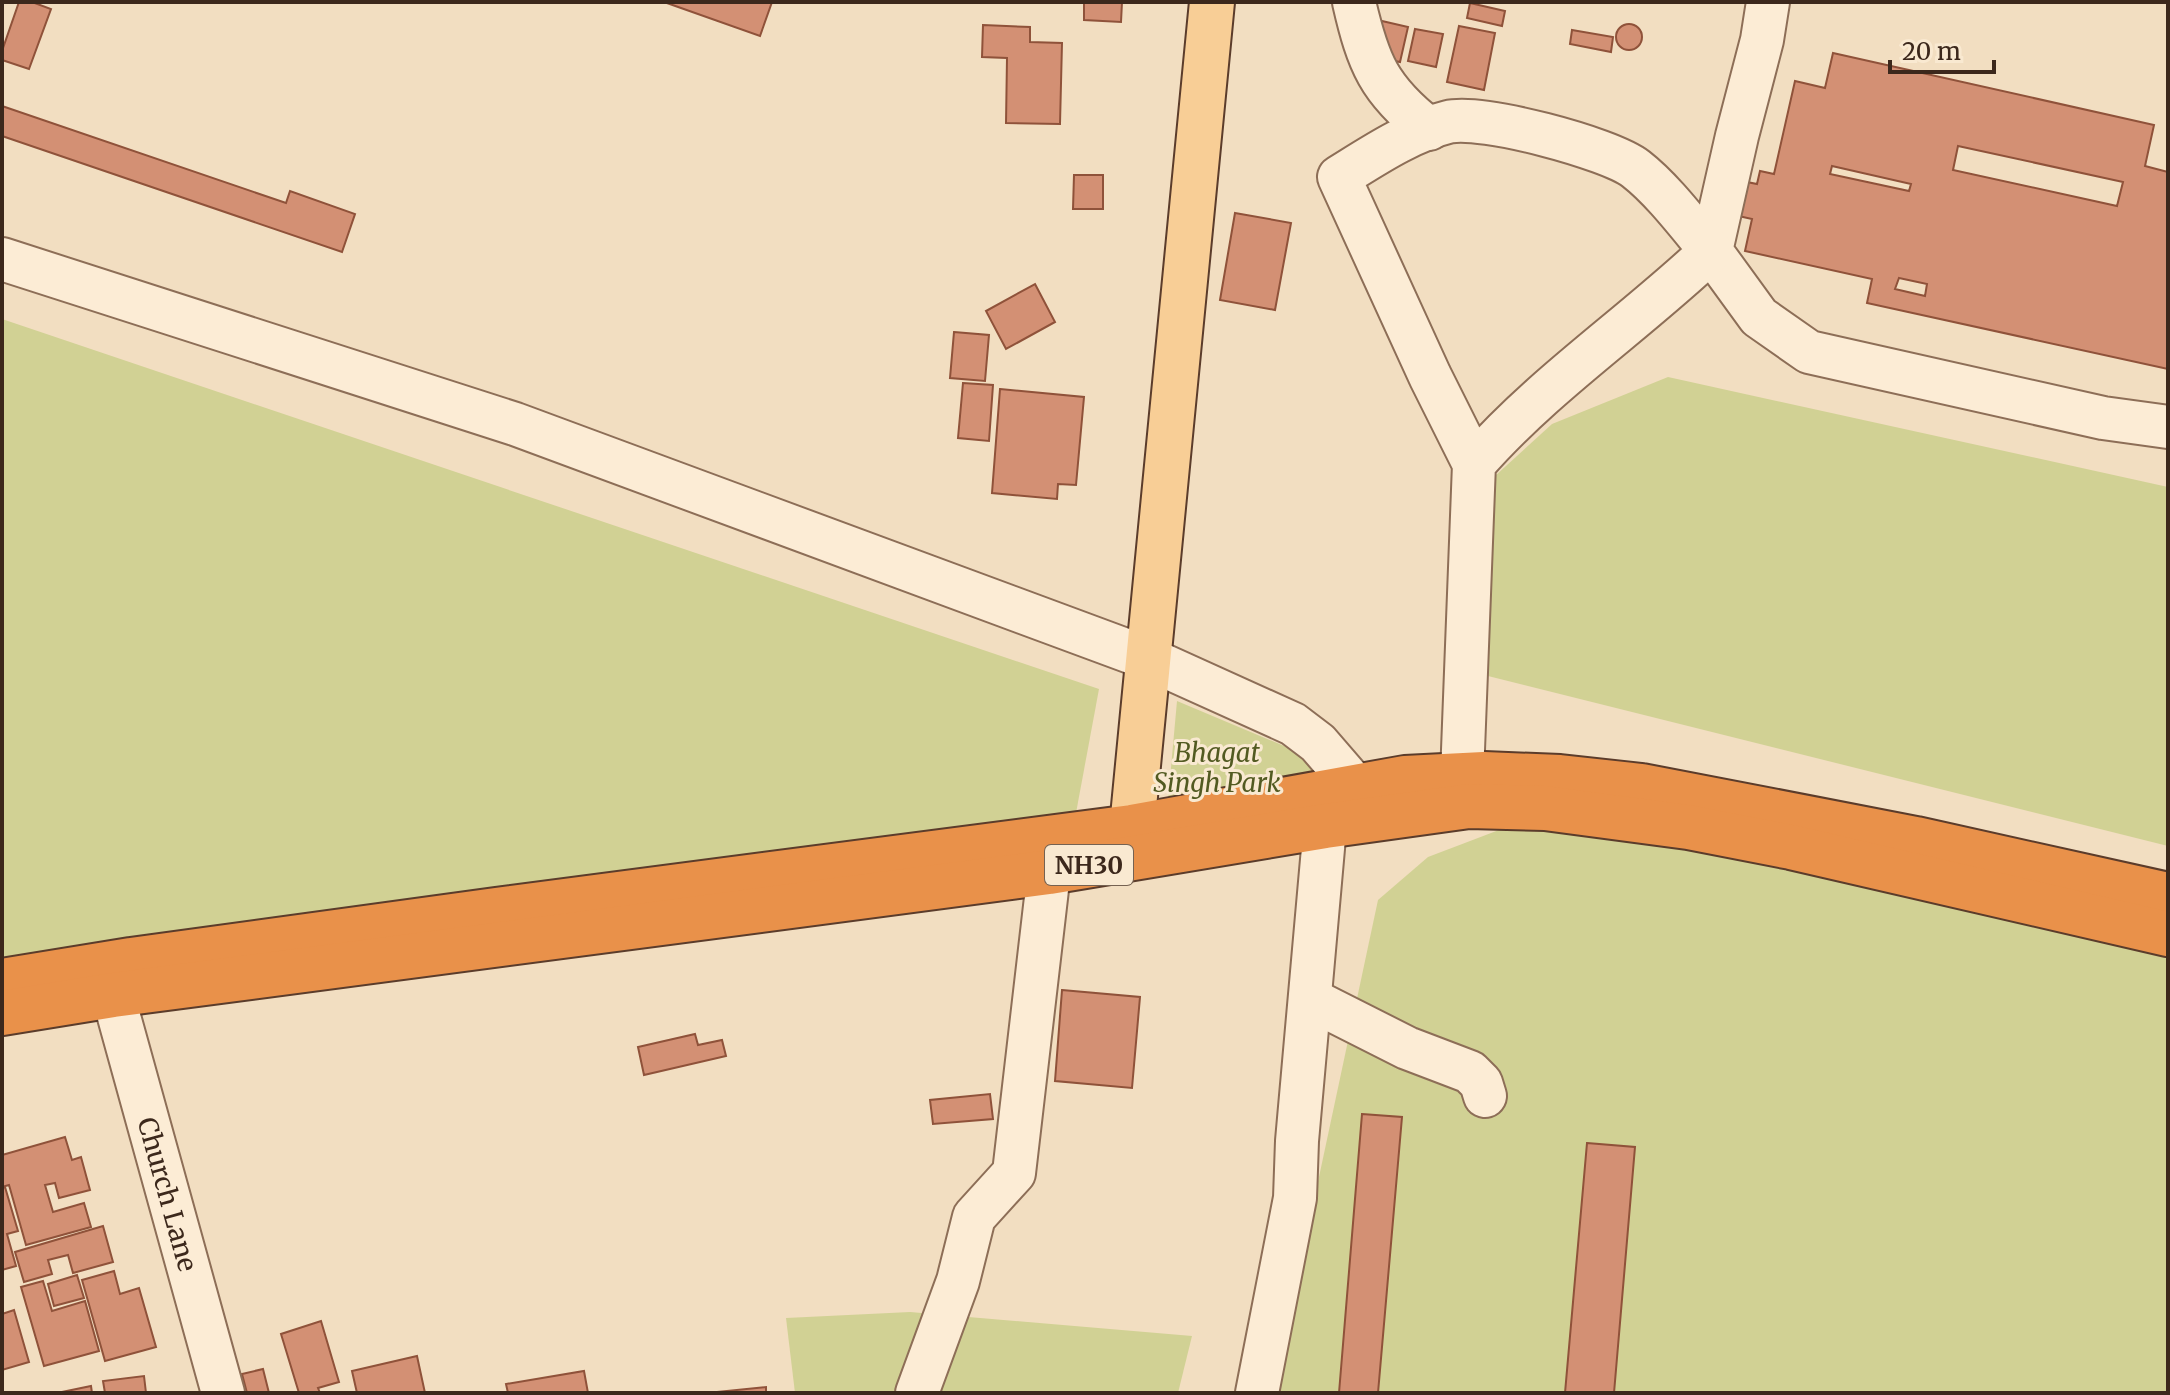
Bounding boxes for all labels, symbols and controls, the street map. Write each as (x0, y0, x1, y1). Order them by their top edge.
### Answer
scale bar (1890, 24, 1994, 74)
text: 20 m (1902, 36, 1961, 67)
park label: Bhagat Singh Park (1153, 736, 1281, 799)
road number: NH30 (1045, 845, 1133, 885)
street label: Church Lane (131, 1113, 205, 1275)

